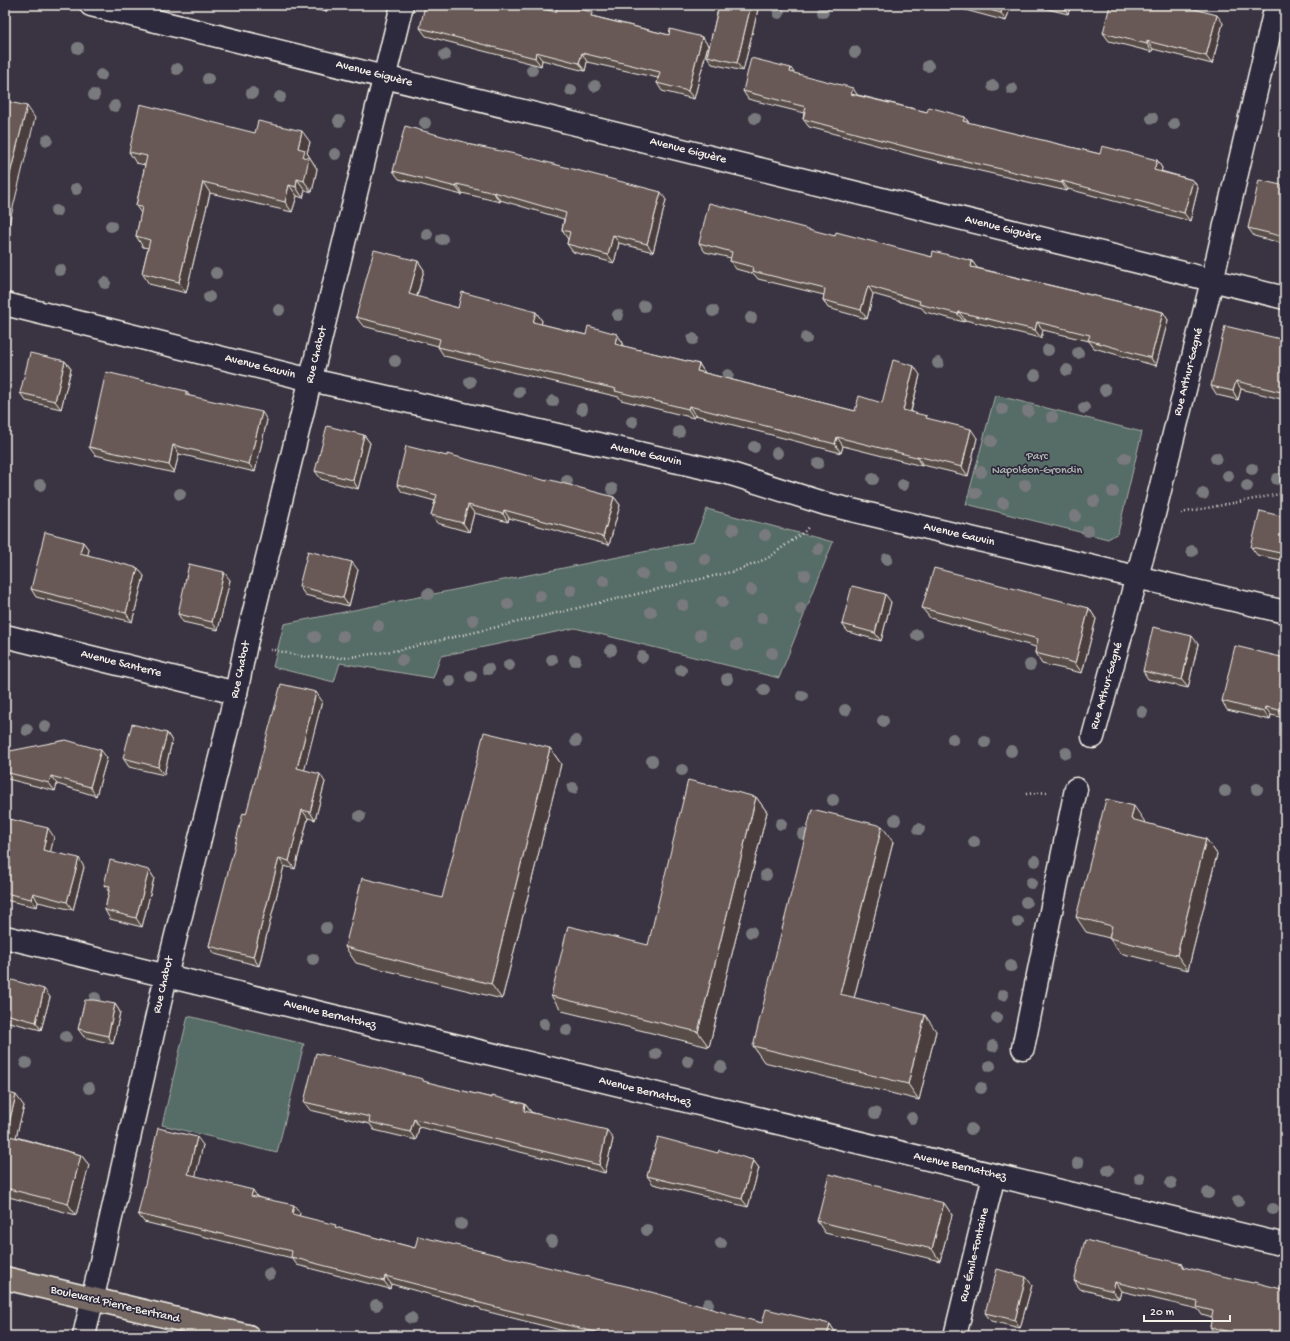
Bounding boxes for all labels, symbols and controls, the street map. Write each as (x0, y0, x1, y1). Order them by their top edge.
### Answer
street label: Avenue Giguère (334, 58, 414, 90)
street label: Avenue Giguère (648, 135, 728, 167)
street label: Avenue Giguère (963, 213, 1043, 245)
street label: Rue Chabot (303, 324, 331, 385)
street label: Rue Arthur-Gagné (1171, 326, 1207, 417)
street label: Avenue Gauvin (223, 351, 297, 383)
street label: Avenue Gauvin (609, 440, 683, 470)
park label: Parc Napoléon-Grondin (992, 450, 1082, 478)
street label: Avenue Gauvin (922, 520, 996, 550)
street label: Rue Chabot (228, 639, 254, 700)
street label: Rue Arthur-Gagné (1088, 640, 1126, 731)
street label: Avenue Santerre (79, 647, 164, 681)
street label: Rue Chabot (151, 954, 178, 1015)
street label: Avenue Bernatchez (282, 997, 378, 1033)
street label: Avenue Bernatchez (597, 1074, 693, 1110)
street label: Avenue Bernatchez (912, 1150, 1008, 1185)
street label: Rue Émile-Fontaine (957, 1206, 993, 1303)
street label: Boulevard Pierre-Bertrand (48, 1283, 182, 1327)
scale bar (1144, 1297, 1230, 1323)
text: 20 m (1150, 1306, 1175, 1320)

